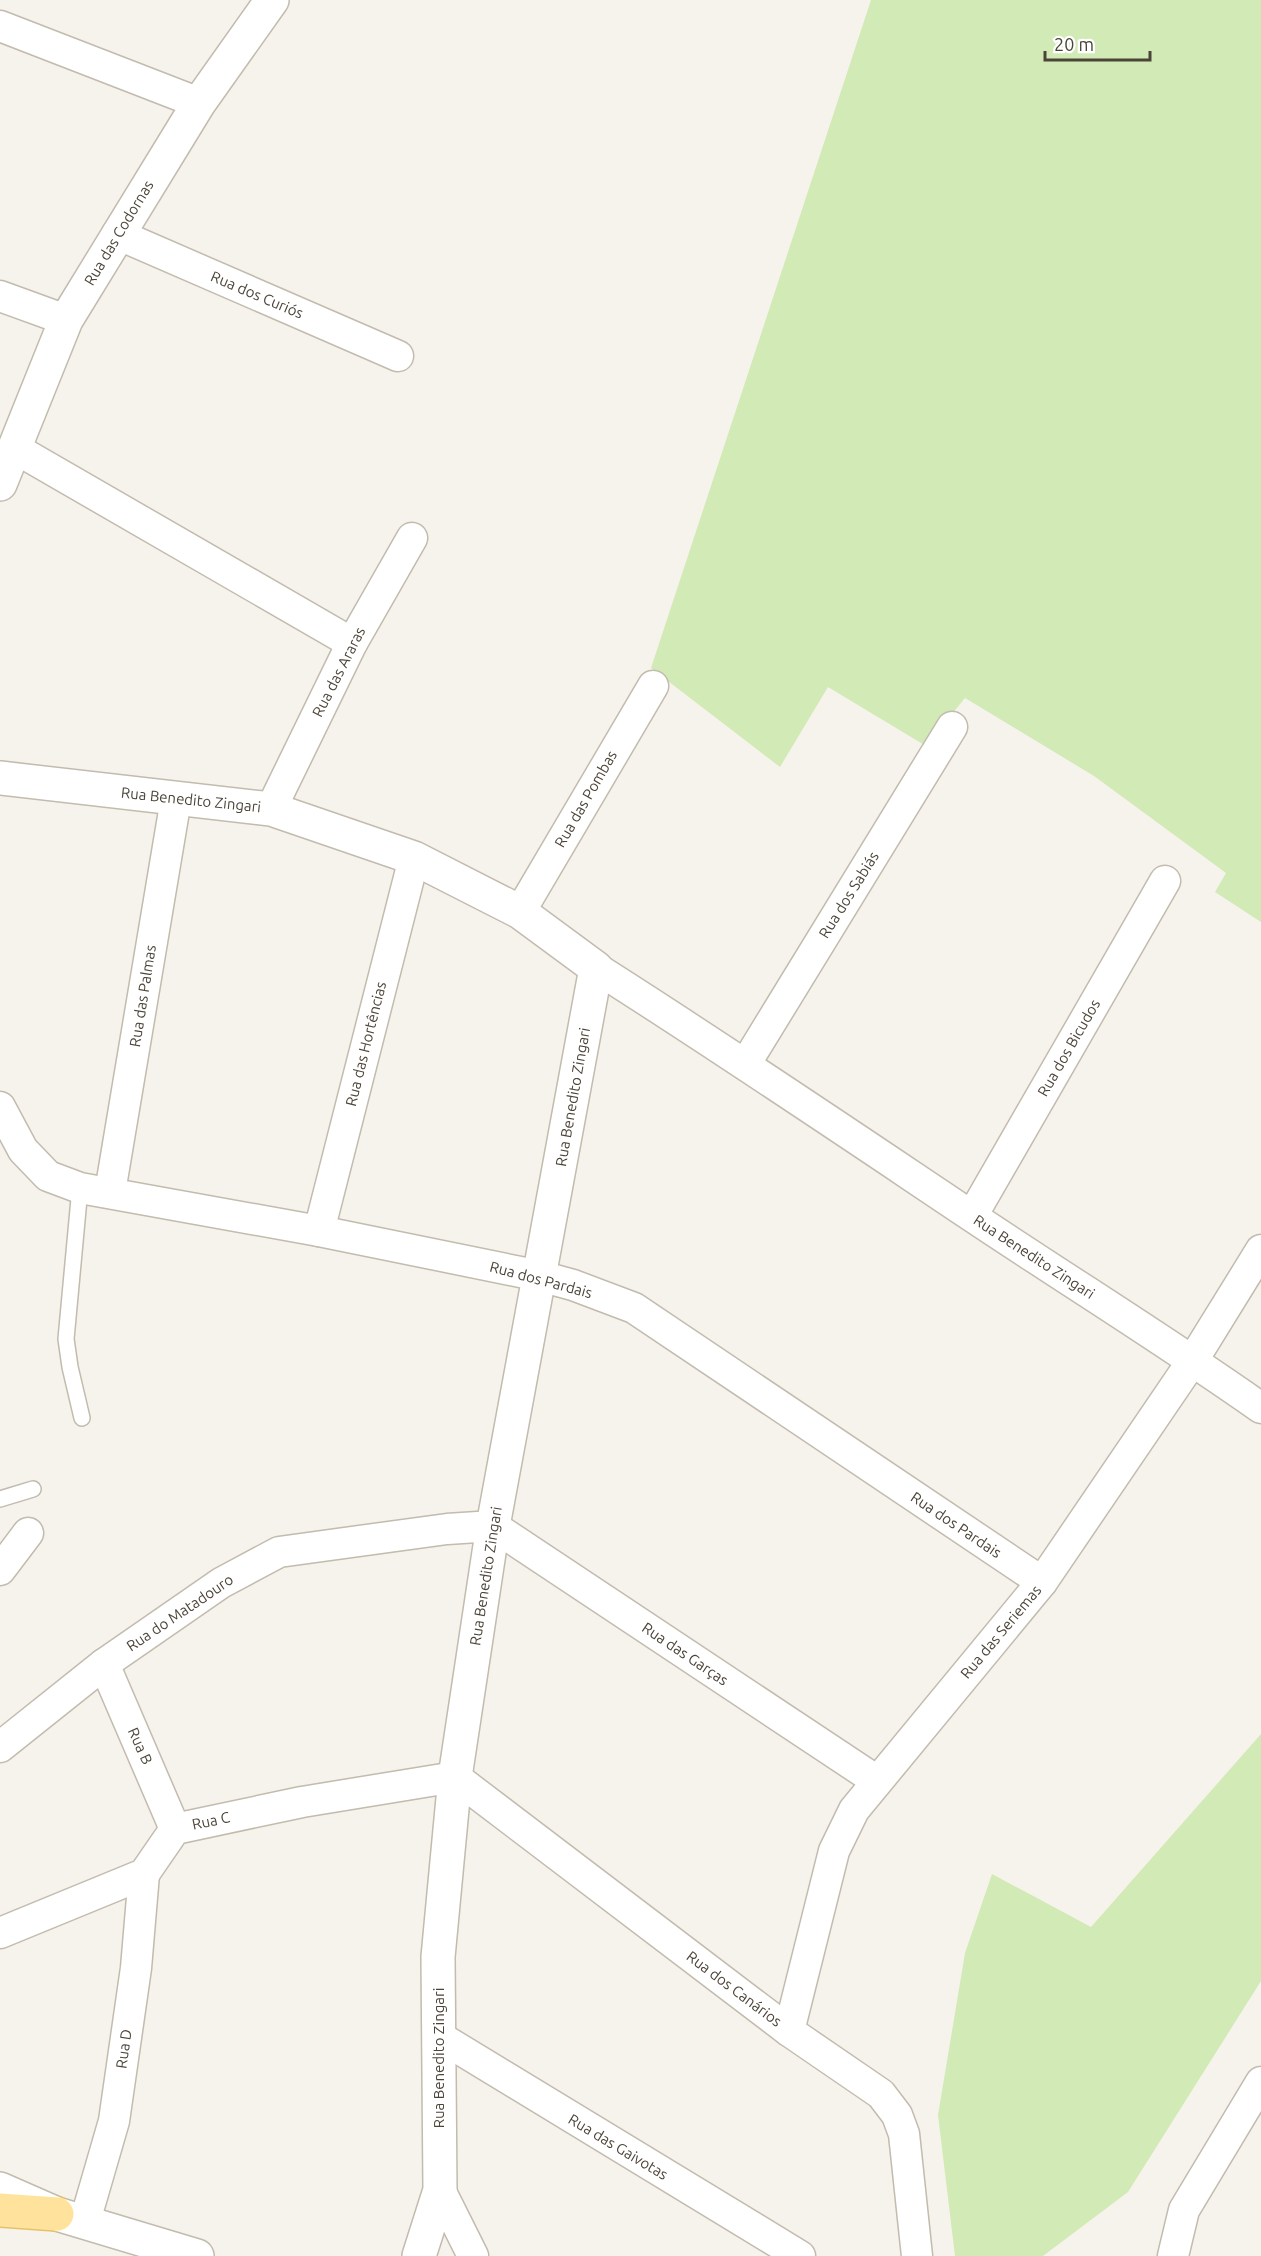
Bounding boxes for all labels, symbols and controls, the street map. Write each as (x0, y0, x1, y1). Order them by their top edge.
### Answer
scale bar (1045, 24, 1150, 62)
text: 20 m (1054, 34, 1094, 54)
street label: Rua das Codornas (81, 177, 157, 288)
street label: Rua dos Curiós (208, 267, 306, 322)
street label: Rua das Araras (309, 624, 368, 720)
street label: Rua das Pombas (551, 747, 620, 850)
street label: Rua Benedito Zingari (120, 784, 262, 815)
street label: Rua dos Sabiás (815, 848, 882, 941)
street label: Rua das Palmas (126, 944, 159, 1048)
street label: Rua das Hortências (342, 980, 389, 1108)
street label: Rua dos Bicudos (1034, 996, 1103, 1099)
street label: Rua Benedito Zingari (552, 1026, 593, 1168)
street label: Rua Benedito Zingari (971, 1211, 1098, 1302)
street label: Rua dos Pardais (488, 1258, 594, 1301)
street label: Rua dos Pardais (908, 1488, 1005, 1561)
street label: Rua Benedito Zingari (466, 1505, 505, 1647)
street label: Rua do Matadouro (123, 1571, 236, 1655)
street label: Rua das Seriemas (957, 1582, 1045, 1682)
street label: Rua das Garças (639, 1619, 731, 1689)
street label: Rua B (125, 1725, 156, 1767)
street label: Rua C (190, 1808, 231, 1833)
street label: Rua dos Canários (684, 1947, 785, 2030)
street label: Rua Benedito Zingari (430, 1988, 447, 2128)
street label: Rua D (112, 2028, 135, 2070)
street label: Rua das Gaivotas (565, 2110, 671, 2183)

